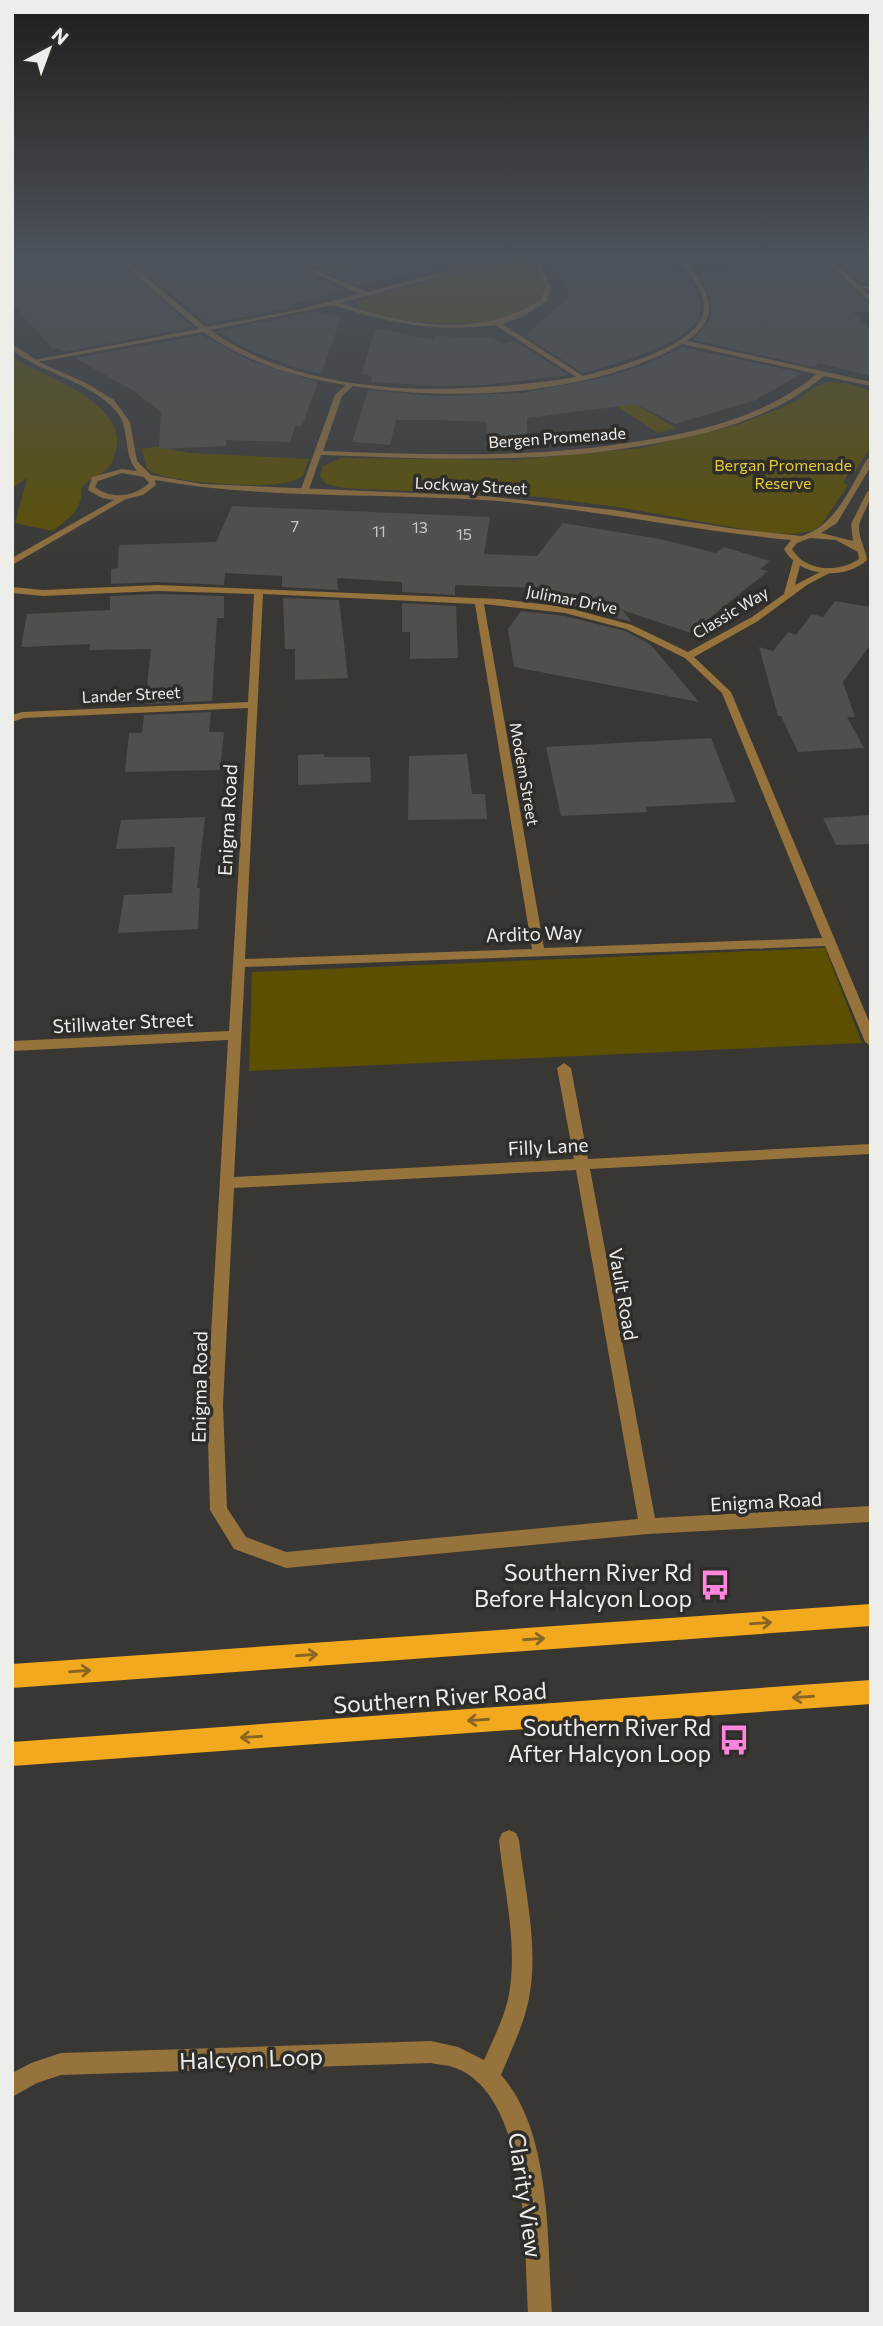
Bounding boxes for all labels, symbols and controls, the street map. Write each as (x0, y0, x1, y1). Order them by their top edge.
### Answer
north arrow (14, 14, 84, 84)
text: N (48, 22, 73, 49)
street label: Bergen Promenade (488, 423, 626, 451)
park label: Bergan Promenade Reserve (714, 455, 852, 492)
street label: Lockway Street (414, 473, 528, 497)
house number: 7 (291, 516, 299, 535)
house number: 13 (412, 517, 428, 536)
house number: 11 (372, 521, 386, 540)
house number: 15 (456, 524, 472, 543)
street label: Julimar Drive (525, 581, 619, 617)
street label: Classic Way (689, 582, 771, 642)
street label: Lander Street (81, 682, 181, 706)
street label: Modem Street (507, 721, 544, 828)
street label: Enigma Road (213, 764, 241, 876)
street label: Ardito Way (485, 920, 583, 946)
street label: Stillwater Street (52, 1007, 194, 1037)
street label: Filly Lane (507, 1132, 589, 1160)
street label: Vault Road (605, 1246, 643, 1342)
street label: Enigma Road (187, 1331, 211, 1443)
street label: Enigma Road (710, 1487, 822, 1515)
place label: Southern River Rd Before Halcyon Loop (474, 1558, 692, 1612)
bus stop icon: Southern River Rd Before Halcyon Loop (698, 1568, 732, 1602)
one-way arrow (749, 1616, 772, 1629)
one-way arrow (522, 1632, 545, 1645)
one-way arrow (295, 1648, 318, 1661)
one-way arrow (69, 1664, 91, 1677)
street label: Southern River Road (332, 1676, 548, 1718)
one-way arrow (791, 1690, 814, 1703)
place label: Southern River Rd After Halcyon Loop (508, 1713, 711, 1767)
one-way arrow (467, 1714, 490, 1727)
bus stop icon: Southern River Rd After Halcyon Loop (717, 1723, 751, 1757)
one-way arrow (240, 1731, 263, 1744)
street label: Halcyon Loop (179, 2042, 323, 2074)
street label: Clarity View (503, 2130, 549, 2260)

